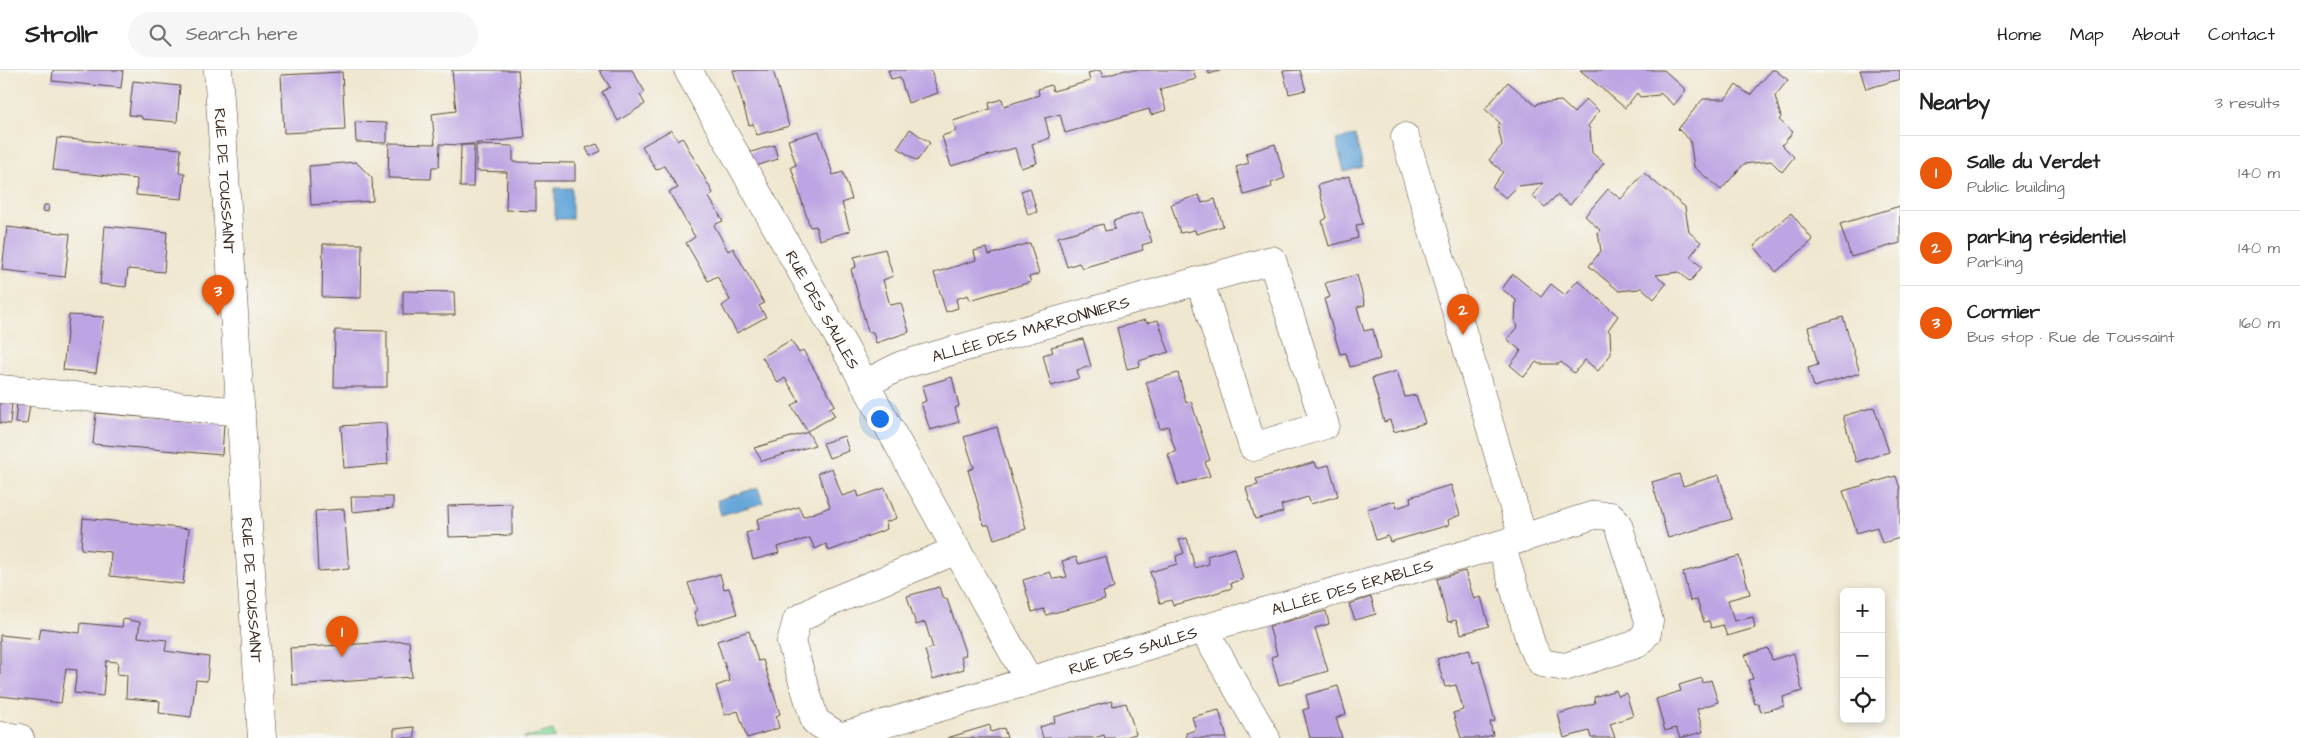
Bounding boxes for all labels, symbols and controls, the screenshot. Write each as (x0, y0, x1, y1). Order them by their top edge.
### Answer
search box (128, 12, 478, 57)
text: Strollr (25, 18, 98, 52)
icon: search (146, 21, 174, 49)
text: Search here (186, 21, 298, 48)
text: Home (1997, 22, 2042, 47)
text: Map (2070, 22, 2104, 47)
text: About (2132, 22, 2180, 47)
text: Contact (2208, 22, 2275, 47)
text: Nearby (1920, 88, 1990, 117)
text: 3 results (2215, 92, 2280, 114)
street label: RUE DE TOUSSAINT (209, 108, 240, 254)
text: Salle du Verdet (1967, 149, 2100, 176)
text: 1 (1935, 162, 1937, 184)
text: 140 m (2238, 162, 2280, 184)
text: Public building (1967, 176, 2065, 198)
text: parking résidentiel (1967, 224, 2126, 251)
text: 2 (1931, 237, 1941, 259)
text: 140 m (2238, 237, 2280, 259)
street label: RUE DES SAULES (780, 247, 864, 373)
text: Parking (1967, 251, 2023, 273)
pin: 3 (202, 275, 234, 316)
street label: ALLÉE DES MARRONNIERS (929, 291, 1132, 368)
pin: 2 (1447, 294, 1479, 335)
text: Cormier (1967, 299, 2040, 326)
text: 3 (1932, 312, 1940, 334)
text: 160 m (2239, 312, 2280, 334)
text: Bus stop · Rue de Toussaint (1967, 326, 2174, 348)
your location (867, 406, 893, 432)
street label: RUE DE TOUSSAINT (235, 517, 267, 663)
street label: ALLÉE DES ÉRABLES (1269, 554, 1436, 621)
map controls (1840, 588, 1885, 723)
button: + (1840, 588, 1885, 633)
pin: 1 (326, 616, 358, 657)
street label: RUE DES SAULES (1066, 621, 1200, 681)
button: − (1840, 633, 1885, 678)
button: locate (1840, 678, 1885, 723)

